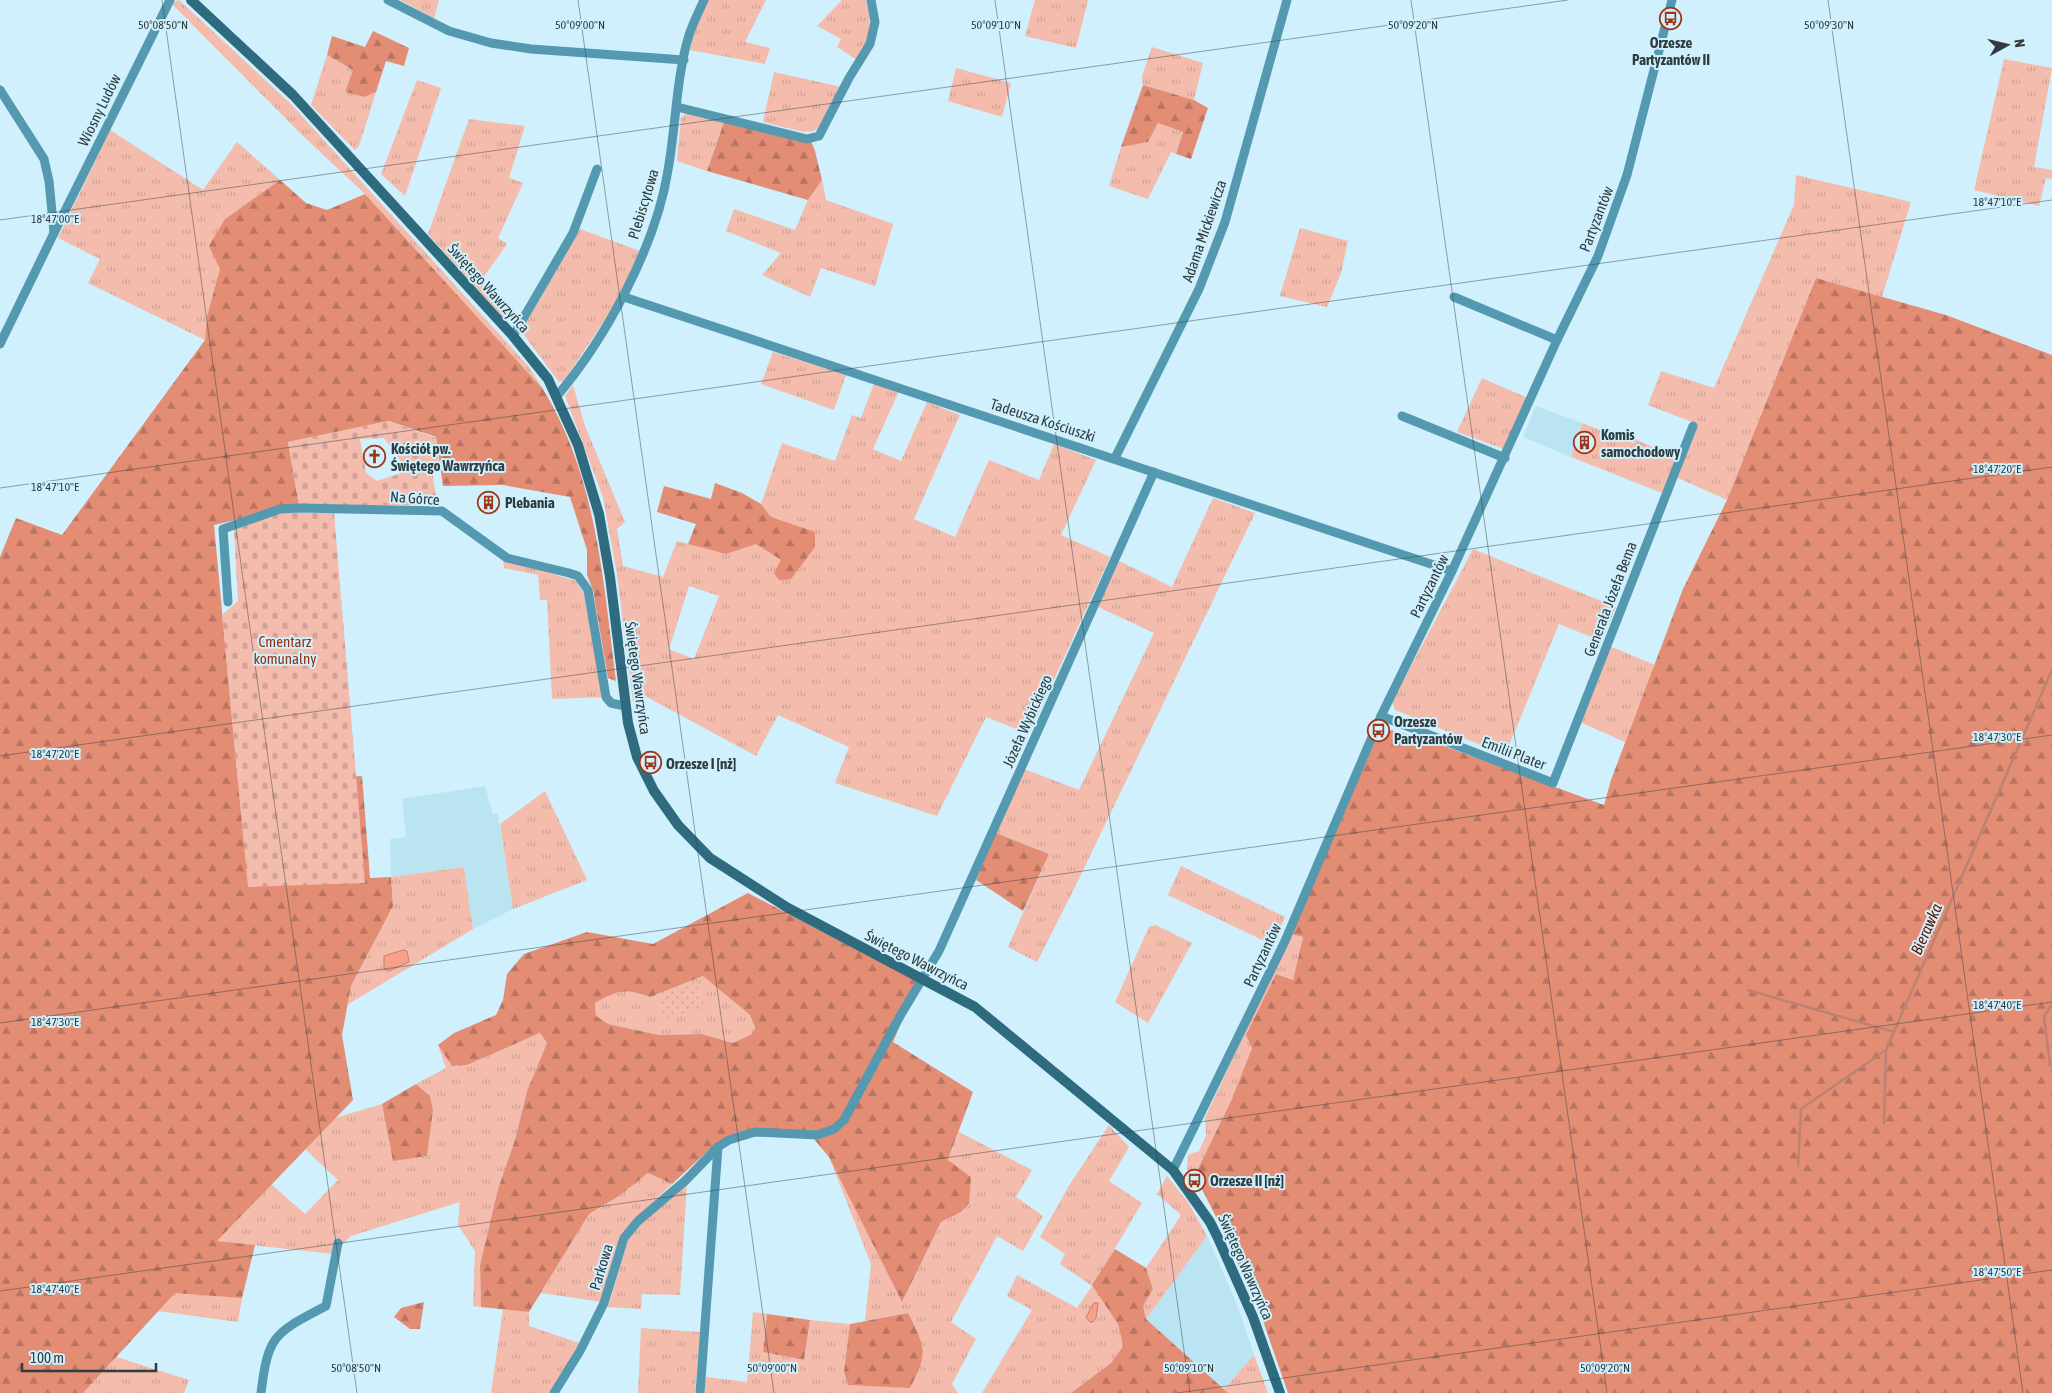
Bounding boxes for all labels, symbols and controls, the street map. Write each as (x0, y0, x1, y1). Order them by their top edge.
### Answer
bus stop icon: Orzesze Partyzantów II (1659, 7, 1683, 31)
text: 50°08'50"N (138, 18, 188, 32)
text: 50°09'00"N (555, 18, 605, 32)
text: 50°09'10"N (971, 18, 1021, 32)
text: 50°09'20"N (1388, 18, 1438, 32)
text: 50°09'30"N (1804, 18, 1854, 32)
north arrow (1982, 20, 2032, 70)
place label: Orzesze Partyzantów II (1632, 34, 1710, 68)
text: N (2011, 38, 2028, 48)
street label: Wiosny Ludów (74, 71, 124, 149)
street label: Plebiscytowa (624, 167, 662, 241)
street label: Adama Mickiewicza (1179, 178, 1229, 284)
street label: Partyzantów (1576, 184, 1616, 254)
text: 18°47'10"E (1973, 195, 2021, 209)
text: 18°47'00"E (31, 212, 79, 226)
street label: Świętego Wawrzyńca (445, 240, 533, 336)
street label: Tadeusza Kościuszki (988, 395, 1098, 445)
place label: Komis samochodowy (1601, 426, 1681, 460)
building icon: Komis samochodowy (1573, 431, 1597, 455)
place label: Kościół pw. Świętego Wawrzyńca (391, 440, 505, 474)
church icon: Kościół pw. Świętego Wawrzyńca (363, 445, 387, 469)
text: 18°47'20"E (1973, 462, 2021, 476)
text: 18°47'10"E (31, 480, 79, 494)
street label: Na Górce (390, 488, 441, 508)
building icon: Plebania (477, 490, 501, 514)
place label: Plebania (505, 494, 555, 511)
street label: Generała Józefa Bema (1580, 539, 1640, 659)
street label: Partyzantów (1406, 551, 1452, 621)
street label: Świętego Wawrzyńca (622, 620, 654, 736)
park label: Cmentarz komunalny (253, 633, 317, 667)
street label: Józefa Wybickiego (999, 672, 1055, 770)
place label: Orzesze Partyzantów (1394, 713, 1463, 747)
bus stop icon: Orzesze Partyzantów (1366, 718, 1390, 742)
text: 18°47'30"E (1973, 730, 2021, 744)
street label: Emilii Plater (1480, 733, 1549, 773)
text: 18°47'20"E (31, 747, 79, 761)
bus stop icon: Orzesze I [nż] (638, 751, 662, 775)
place label: Orzesze I [nż] (666, 755, 736, 772)
water label: Bierawka (1907, 900, 1945, 957)
street label: Partyzantów (1240, 920, 1284, 990)
street label: Świętego Wawrzyńca (862, 927, 972, 993)
text: 18°47'40"E (1973, 998, 2021, 1012)
text: 18°47'30"E (31, 1015, 79, 1029)
bus stop icon: Orzesze II [nż] (1182, 1168, 1206, 1192)
place label: Orzesze II [nż] (1210, 1172, 1284, 1189)
street label: Świętego Wawrzyńca (1215, 1212, 1277, 1322)
street label: Parkowa (586, 1242, 616, 1292)
text: 18°47'50"E (1973, 1265, 2021, 1279)
text: 18°47'40"E (31, 1282, 79, 1296)
scale bar (22, 1340, 156, 1372)
text: 100 m (30, 1349, 64, 1366)
text: 50°08'50"N (331, 1361, 381, 1375)
text: 50°09'00"N (747, 1361, 797, 1375)
text: 50°09'10"N (1164, 1361, 1214, 1375)
text: 50°09'20"N (1580, 1361, 1630, 1375)

